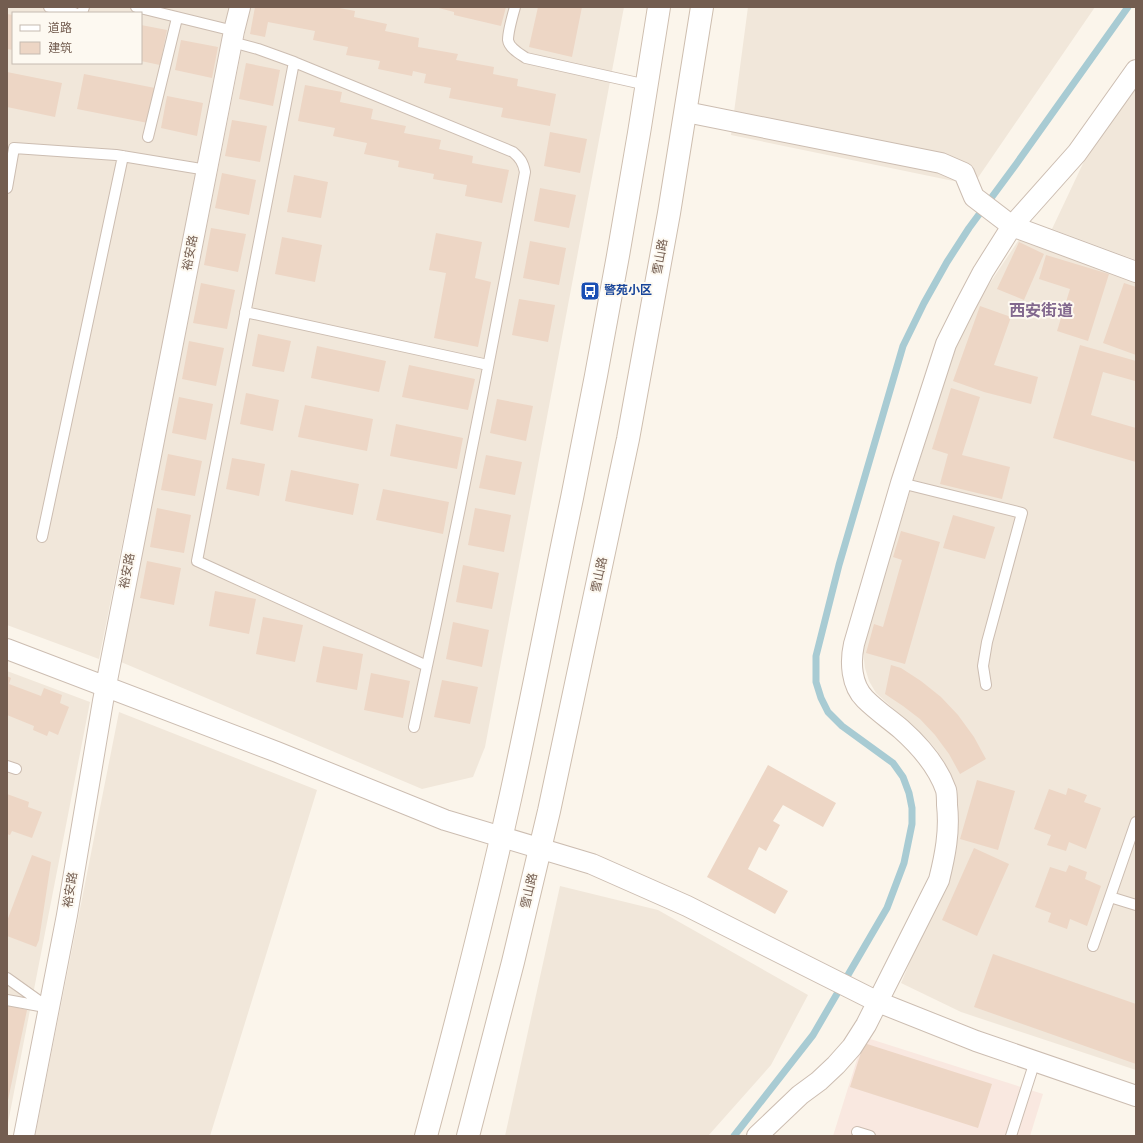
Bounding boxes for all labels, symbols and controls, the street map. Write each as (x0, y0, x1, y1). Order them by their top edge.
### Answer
legend (12, 12, 142, 64)
text: 道路 (48, 21, 72, 37)
text: 建筑 (48, 41, 72, 57)
street label: 裕安路 (180, 234, 202, 272)
street label: 雪山路 (650, 238, 672, 276)
bus stop icon: 警苑小区 (579, 280, 601, 302)
place label: 警苑小区 (604, 283, 652, 299)
district label: 西安街道 (1009, 302, 1073, 322)
street label: 裕安路 (117, 552, 139, 590)
street label: 雪山路 (588, 556, 612, 594)
street label: 裕安路 (60, 871, 82, 909)
street label: 雪山路 (518, 872, 542, 910)

